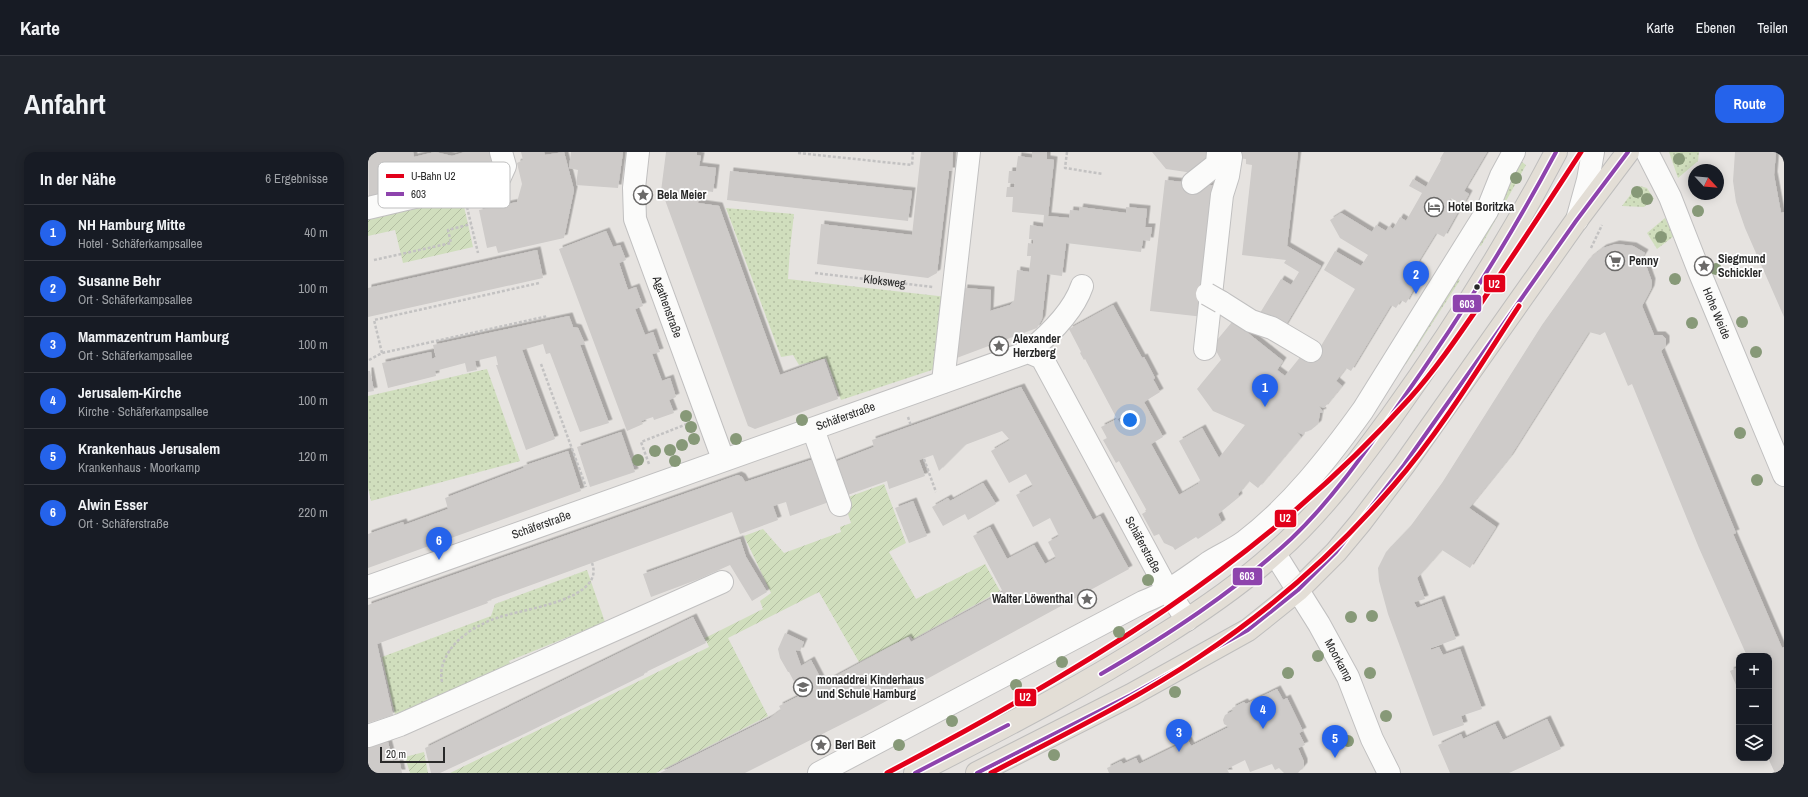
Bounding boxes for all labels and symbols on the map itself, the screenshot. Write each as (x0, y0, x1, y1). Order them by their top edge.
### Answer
legend (378, 162, 510, 208)
north arrow (1688, 164, 1724, 200)
text: U-Bahn U2 (411, 169, 456, 183)
place icon: Bela Meier (632, 184, 654, 206)
text: 603 (411, 187, 426, 201)
place label: Bela Meier (657, 187, 706, 203)
hotel icon: Hotel Boritzka (1423, 196, 1445, 218)
place label: Hotel Boritzka (1448, 199, 1515, 215)
supermarket icon: Penny (1604, 250, 1626, 272)
place label: Siegmund Schickler (1718, 251, 1766, 281)
place label: Penny (1629, 253, 1659, 269)
place icon: Siegmund Schickler (1693, 255, 1715, 277)
pin: 2 (1403, 261, 1429, 294)
street label: Kloksweg (863, 271, 907, 292)
street label: Agathenstraße (648, 273, 686, 340)
line badge: U2 (1483, 274, 1506, 293)
text: U2 (1488, 277, 1500, 291)
unlabelled marker (1472, 282, 1482, 292)
street label: Hohe Weide (1699, 285, 1735, 342)
line badge: 603 (1452, 294, 1482, 313)
text: 603 (1459, 297, 1475, 311)
place label: Alexander Herzberg (1013, 331, 1061, 361)
place icon: Alexander Herzberg (988, 335, 1010, 357)
pin: 1 (1252, 374, 1278, 407)
street label: Schäferstraße (814, 398, 877, 434)
your location (1120, 410, 1140, 430)
street label: Schäferstraße (509, 507, 573, 543)
line badge: U2 (1274, 509, 1297, 528)
text: U2 (1279, 511, 1291, 525)
street label: Schäferstraße (1121, 514, 1165, 576)
pin: 6 (426, 527, 452, 560)
line badge: 603 (1232, 567, 1263, 586)
text: 603 (1239, 569, 1255, 583)
place icon: Walter Löwenthal (1076, 588, 1098, 610)
place label: Walter Löwenthal (992, 591, 1073, 607)
street label: Moorkamp (1321, 636, 1357, 684)
place label: monaddrei Kinderhaus und Schule Hamburg (817, 672, 925, 702)
school or university icon: monaddrei Kinderhaus und Schule Hamburg (792, 676, 814, 698)
line badge: U2 (1014, 688, 1037, 707)
text: U2 (1019, 690, 1031, 704)
pin: 4 (1250, 696, 1276, 729)
pin: 3 (1166, 719, 1192, 752)
pin: 5 (1322, 725, 1348, 758)
place icon: Berl Beit (810, 734, 832, 756)
place label: Berl Beit (835, 737, 876, 753)
scale bar (380, 745, 445, 764)

